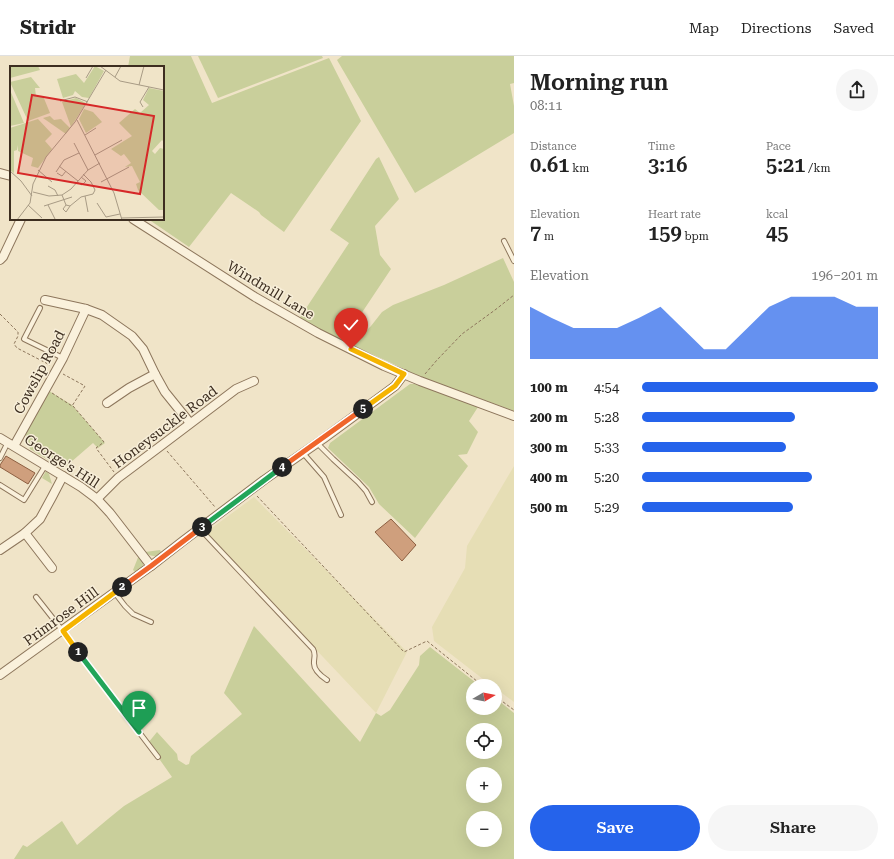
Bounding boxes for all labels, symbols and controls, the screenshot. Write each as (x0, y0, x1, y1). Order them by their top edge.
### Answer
text: Stridr (20, 16, 76, 39)
text: Map (689, 20, 719, 36)
text: Directions (741, 20, 811, 36)
text: Saved (833, 20, 874, 36)
inset map (10, 66, 164, 220)
button: share (836, 69, 878, 111)
text: Morning run (530, 70, 668, 95)
text: 08:11 (530, 98, 562, 113)
text: Distance (530, 140, 577, 153)
text: Time (648, 140, 675, 153)
text: Pace (766, 140, 791, 153)
text: 0.61 (530, 153, 570, 177)
text: 3:16 (648, 153, 688, 177)
text: 5:21 (766, 153, 806, 177)
text: km (570, 162, 589, 175)
text: /km (806, 162, 830, 175)
text: Elevation (530, 208, 580, 221)
text: Heart rate (648, 208, 701, 221)
text: kcal (766, 208, 788, 221)
text: 7 (530, 221, 541, 245)
text: 159 (648, 221, 682, 245)
text: 45 (766, 221, 788, 245)
text: m (541, 230, 554, 243)
text: bpm (682, 230, 709, 243)
street label: Windmill Lane (224, 258, 318, 323)
text: Elevation (530, 268, 589, 283)
text: 196–201 m (811, 268, 878, 283)
pin (334, 308, 368, 349)
icon: check (340, 314, 362, 336)
street label: Cowslip Road (10, 327, 68, 417)
text: 100 m (530, 380, 568, 395)
text: 4:54 (594, 380, 619, 395)
street label: Honeysuckle Road (110, 383, 220, 471)
pin: 5 (353, 399, 373, 419)
text: 5 (360, 402, 366, 415)
text: 200 m (530, 410, 568, 425)
text: 5:28 (594, 410, 619, 425)
street label: George's Hill (22, 431, 103, 491)
text: 300 m (530, 440, 568, 455)
text: 5:33 (594, 440, 619, 455)
pin: 4 (272, 457, 292, 477)
text: 4 (279, 460, 285, 473)
text: 400 m (530, 470, 568, 485)
text: 5:20 (594, 470, 619, 485)
text: 500 m (530, 500, 568, 515)
text: 5:29 (594, 500, 619, 515)
pin: 3 (192, 517, 212, 537)
text: 3 (199, 520, 205, 533)
pin: 2 (112, 577, 132, 597)
text: 2 (119, 580, 125, 593)
street label: Primrose Hill (20, 583, 102, 649)
pin: 1 (68, 642, 88, 662)
text: 1 (75, 645, 81, 658)
north arrow (466, 679, 502, 715)
map controls (466, 679, 502, 847)
pin (122, 691, 156, 732)
icon: arrive (128, 697, 150, 719)
button: locate (466, 723, 502, 759)
button: + (466, 767, 502, 803)
button: Save (530, 805, 700, 851)
button: Share (708, 805, 878, 851)
button: − (466, 811, 502, 847)

